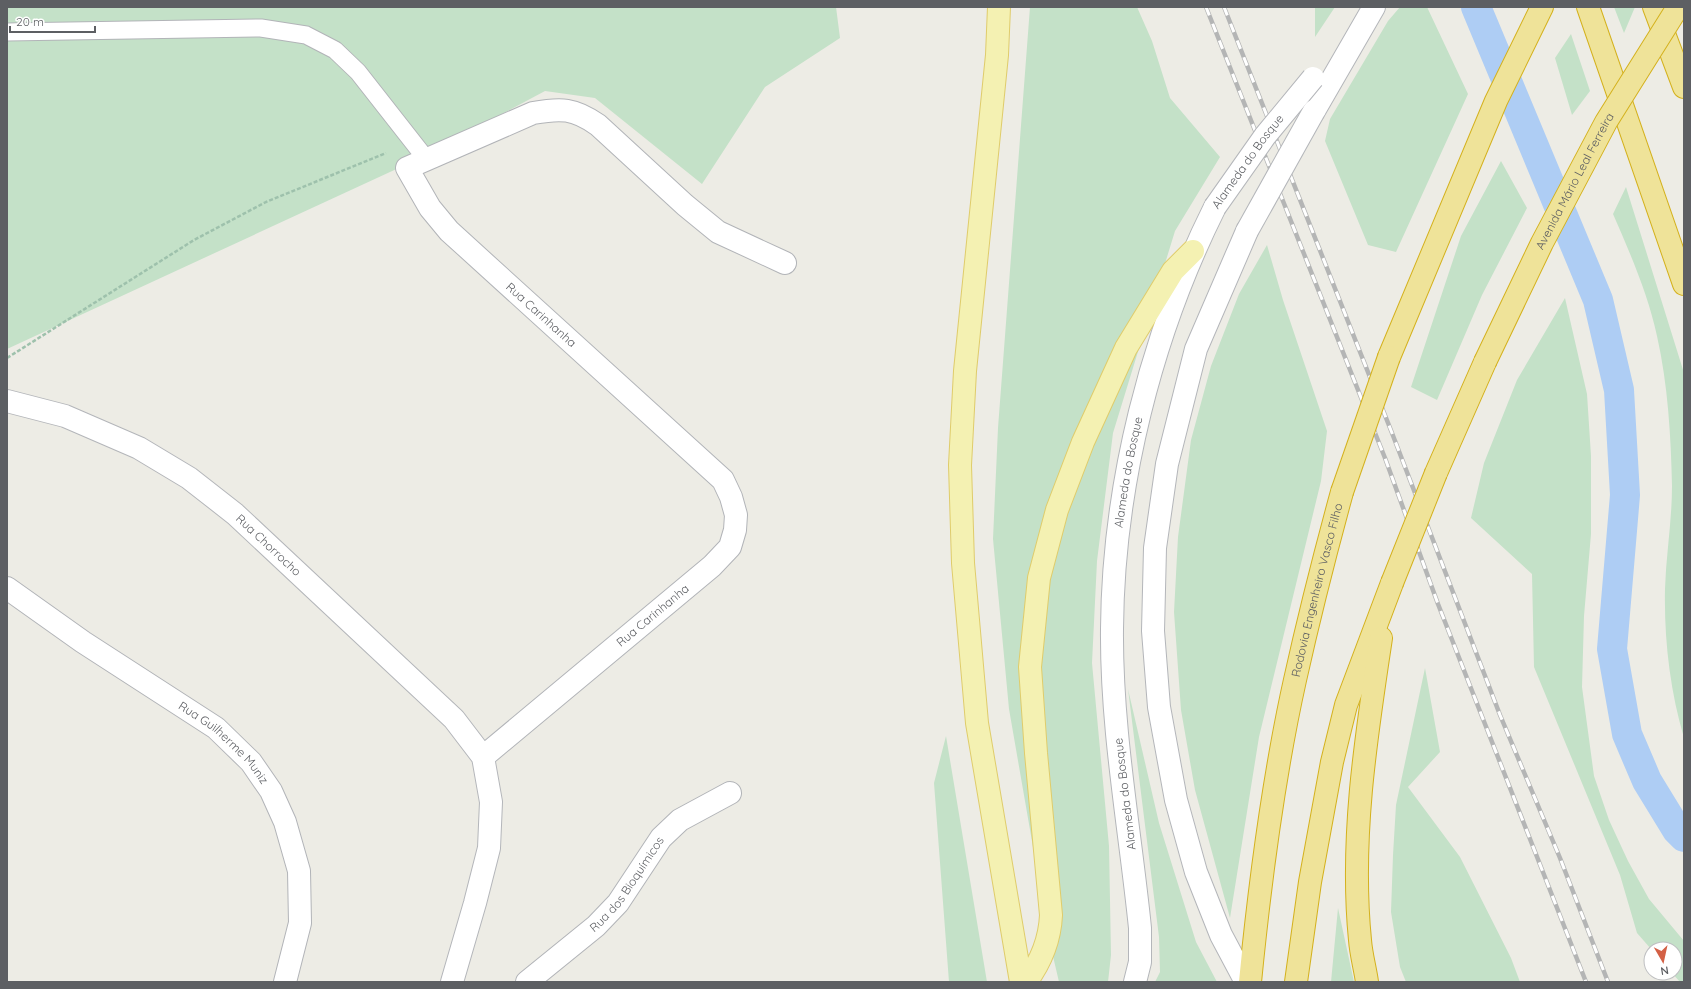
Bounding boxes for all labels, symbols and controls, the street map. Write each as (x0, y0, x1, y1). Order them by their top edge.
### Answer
scale bar (10, 8, 95, 34)
text: 20 m (16, 14, 44, 29)
street label: Avenida Mário Leal Ferreira (1532, 110, 1617, 252)
street label: Alameda do Bosque (1208, 111, 1287, 211)
street label: Rua Carinhanha (503, 279, 580, 350)
street label: Alameda do Bosque (1111, 415, 1146, 529)
street label: Rodovia Engenheiro Vasco Filho (1288, 501, 1346, 679)
street label: Rua Chorrocho (233, 511, 304, 579)
street label: Rua Carinhanha (613, 581, 692, 650)
street label: Rua Guilherme Muniz (176, 698, 272, 787)
street label: Alameda do Bosque (1110, 737, 1139, 851)
street label: Rua dos Bioquímicos (587, 833, 667, 935)
north arrow (1643, 941, 1683, 981)
text: N (1659, 963, 1670, 978)

